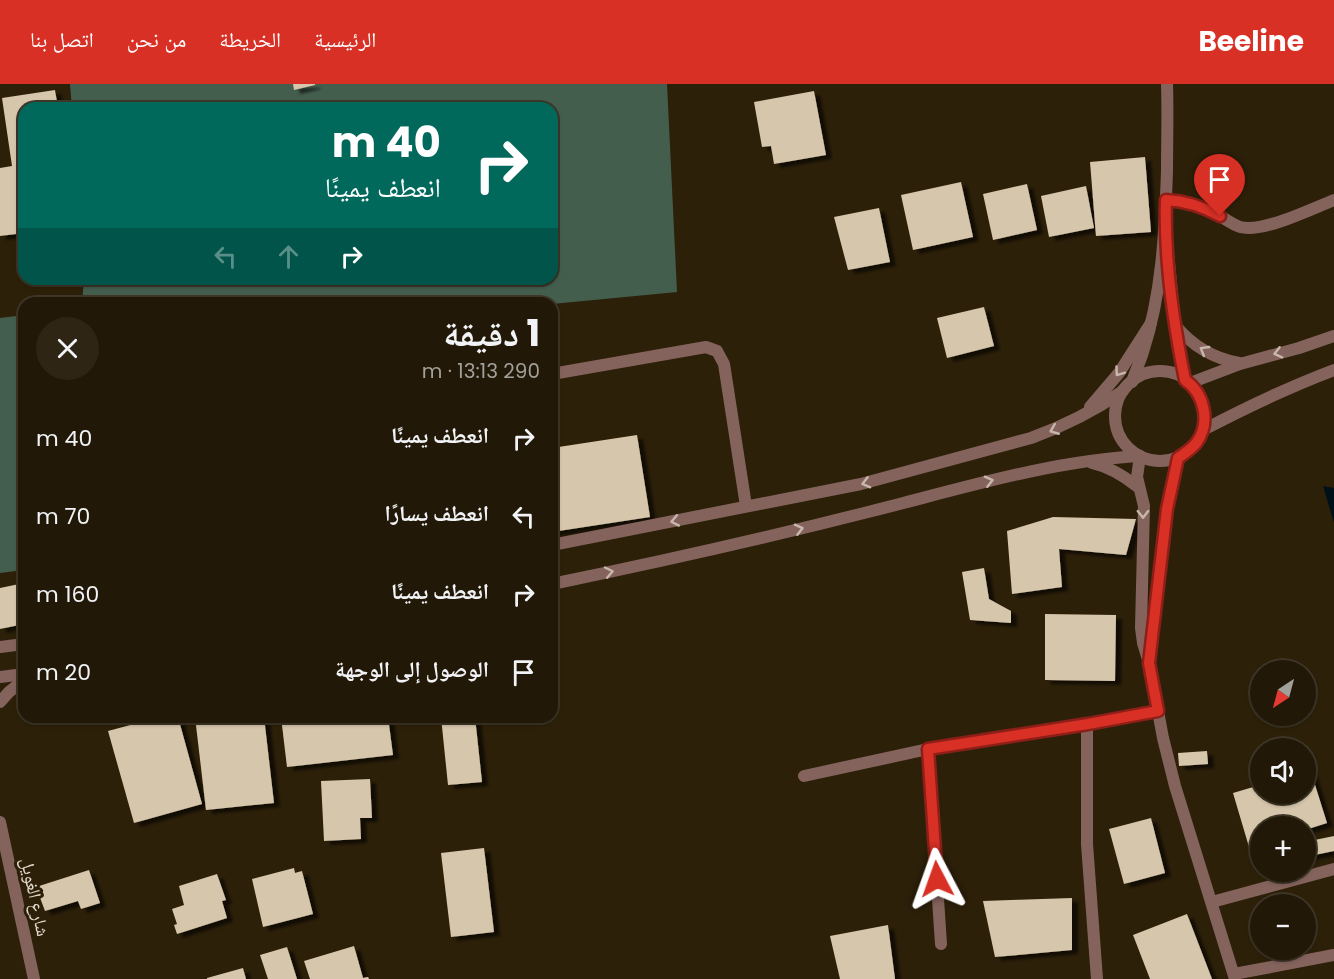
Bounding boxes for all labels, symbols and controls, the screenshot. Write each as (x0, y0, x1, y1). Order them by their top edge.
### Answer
text: Beeline (1198, 22, 1304, 61)
text: اتصل بنا (30, 25, 94, 54)
text: من نحن (127, 25, 186, 54)
text: الخريطة (219, 25, 281, 54)
text: الرئيسية (314, 25, 376, 54)
text: 40 m (332, 113, 441, 172)
icon: right (462, 126, 540, 204)
pin (1194, 154, 1245, 216)
icon: arrive (1203, 163, 1236, 196)
text: انعطف يمينًا (325, 169, 441, 206)
icon: left (209, 240, 242, 273)
icon: ahead (272, 240, 305, 273)
icon: right (335, 240, 368, 273)
text: 1 دقيقة (443, 308, 540, 359)
button: close (36, 317, 99, 380)
one-way arrow (1200, 346, 1210, 358)
one-way arrow (1274, 346, 1284, 359)
text: 290 m · 13:13 (422, 357, 540, 385)
one-way arrow (1115, 365, 1126, 376)
text: انعطف يمينًا (391, 420, 489, 451)
icon: right (507, 422, 540, 455)
text: 40 m (36, 423, 92, 454)
one-way arrow (1049, 423, 1060, 435)
one-way arrow (862, 475, 872, 488)
one-way arrow (983, 476, 993, 489)
text: انعطف يسارًا (385, 498, 489, 529)
icon: left (507, 500, 540, 533)
text: 70 m (36, 501, 90, 532)
one-way arrow (1137, 509, 1150, 518)
one-way arrow (670, 513, 680, 526)
one-way arrow (794, 524, 804, 537)
one-way arrow (604, 566, 614, 579)
text: انعطف يمينًا (391, 576, 489, 607)
icon: right (507, 578, 540, 611)
text: 160 m (36, 579, 99, 610)
text: الوصول إلى الوجهة (335, 654, 489, 685)
icon: arrive (507, 656, 540, 689)
text: 20 m (36, 657, 91, 688)
north arrow (1250, 660, 1316, 726)
map controls (1250, 660, 1316, 960)
button: sound (1250, 738, 1316, 804)
button: + (1250, 816, 1316, 882)
position arrow (905, 847, 969, 911)
street label: شارع الغويل (15, 855, 56, 939)
button: − (1250, 894, 1316, 960)

